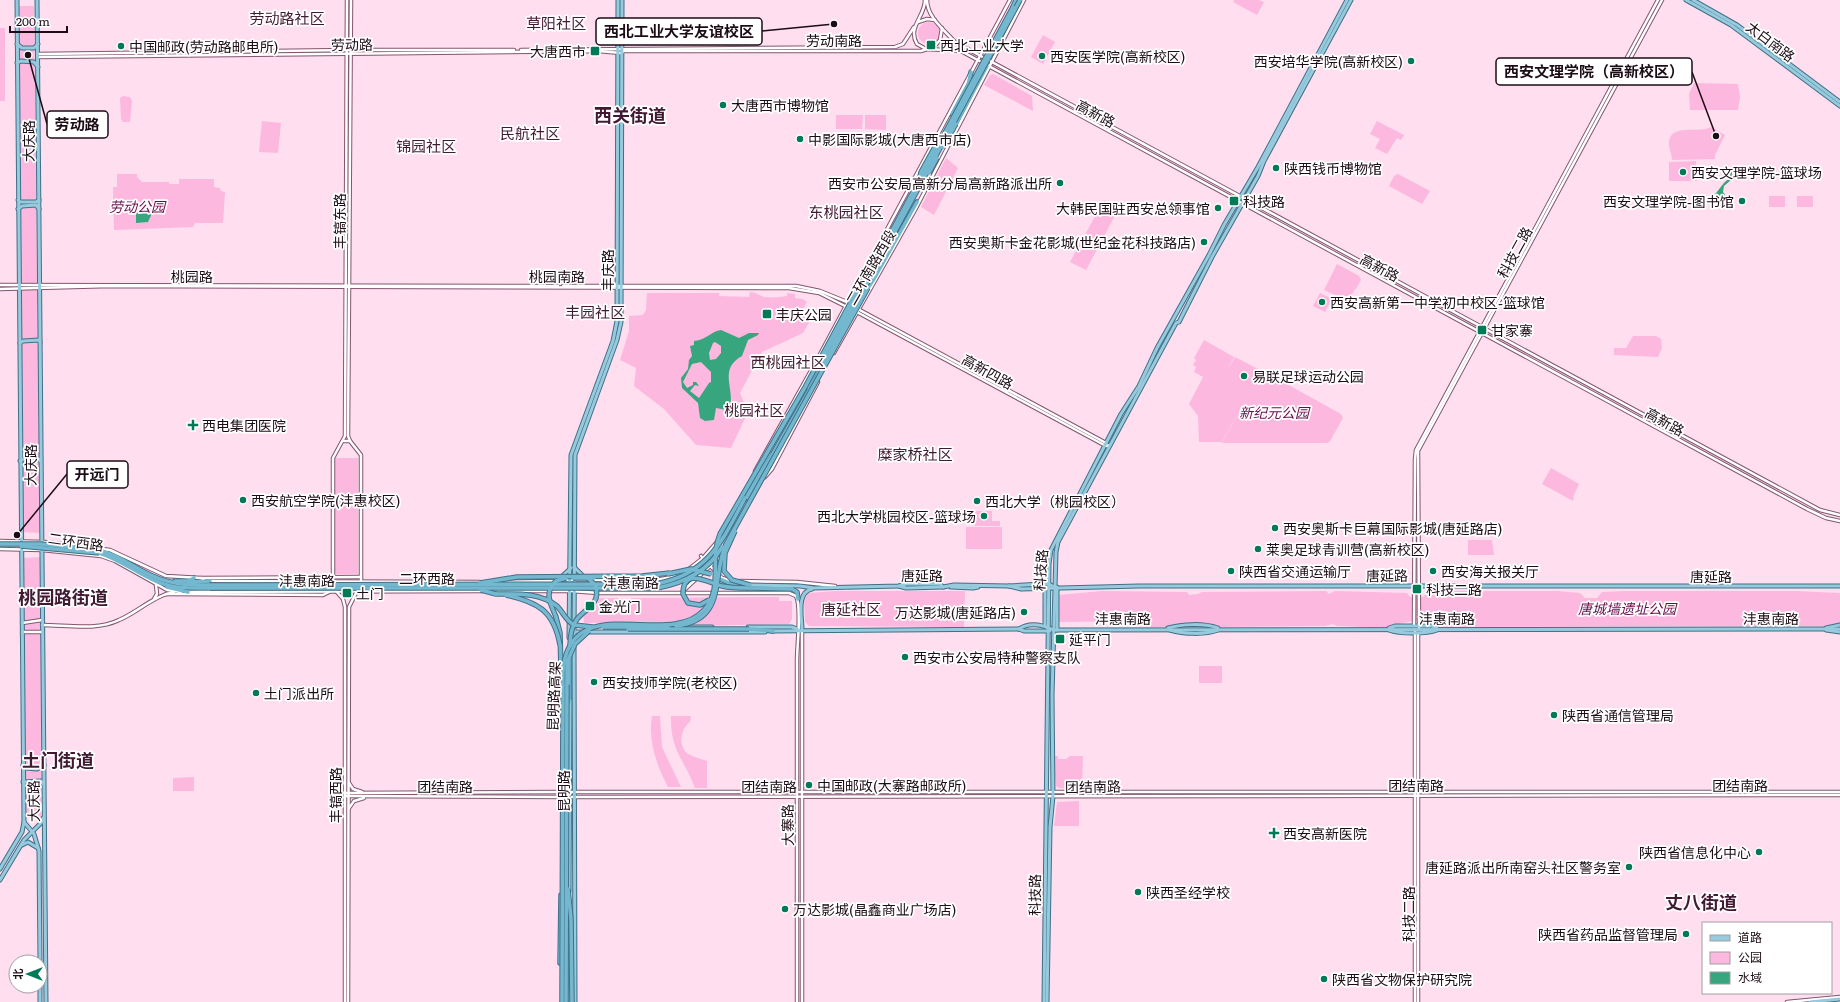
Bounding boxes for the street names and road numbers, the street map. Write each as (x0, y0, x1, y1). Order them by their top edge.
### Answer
street label: 太白南路 (1743, 16, 1799, 66)
street label: 劳动南路 (806, 30, 862, 50)
street label: 劳动路 (331, 34, 373, 54)
street label: 高新路 (1073, 94, 1119, 132)
street label: 大庆路 (18, 120, 38, 162)
street label: 丰镐东路 (329, 193, 349, 249)
street label: 科技二路 (1492, 223, 1536, 281)
street label: 二环南路西段 (840, 226, 900, 308)
street label: 高新路 (1357, 248, 1403, 286)
street label: 丰庆路 (597, 249, 617, 291)
street label: 桃园路 (171, 266, 213, 286)
street label: 桃园南路 (529, 266, 585, 286)
street label: 高新四路 (959, 349, 1017, 393)
street label: 高新路 (1642, 402, 1688, 440)
street label: 大庆路 (20, 444, 40, 486)
street label: 二环西路 (47, 527, 105, 555)
street label: 科技路 (1028, 548, 1052, 592)
street label: 唐延路 (901, 565, 943, 585)
street label: 唐延路 (1366, 565, 1408, 585)
street label: 唐延路 (1690, 566, 1732, 586)
street label: 二环西路 (399, 568, 455, 588)
street label: 沣惠南路 (279, 570, 335, 590)
street label: 沣惠南路 (603, 572, 659, 592)
street label: 沣惠南路 (1095, 608, 1151, 628)
street label: 沣惠南路 (1419, 608, 1475, 628)
street label: 沣惠南路 (1743, 608, 1799, 628)
street label: 昆明路高架 (542, 661, 564, 731)
street label: 丰镐西路 (325, 767, 345, 823)
street label: 昆明路 (553, 770, 573, 812)
street label: 团结南路 (1388, 775, 1444, 795)
street label: 团结南路 (1712, 775, 1768, 795)
street label: 团结南路 (417, 776, 473, 796)
street label: 团结南路 (741, 776, 797, 796)
street label: 团结南路 (1065, 776, 1121, 796)
street label: 大庆路 (23, 780, 43, 822)
street label: 大寨路 (777, 804, 797, 846)
street label: 科技路 (1024, 874, 1044, 916)
street label: 科技二路 (1398, 886, 1418, 942)

